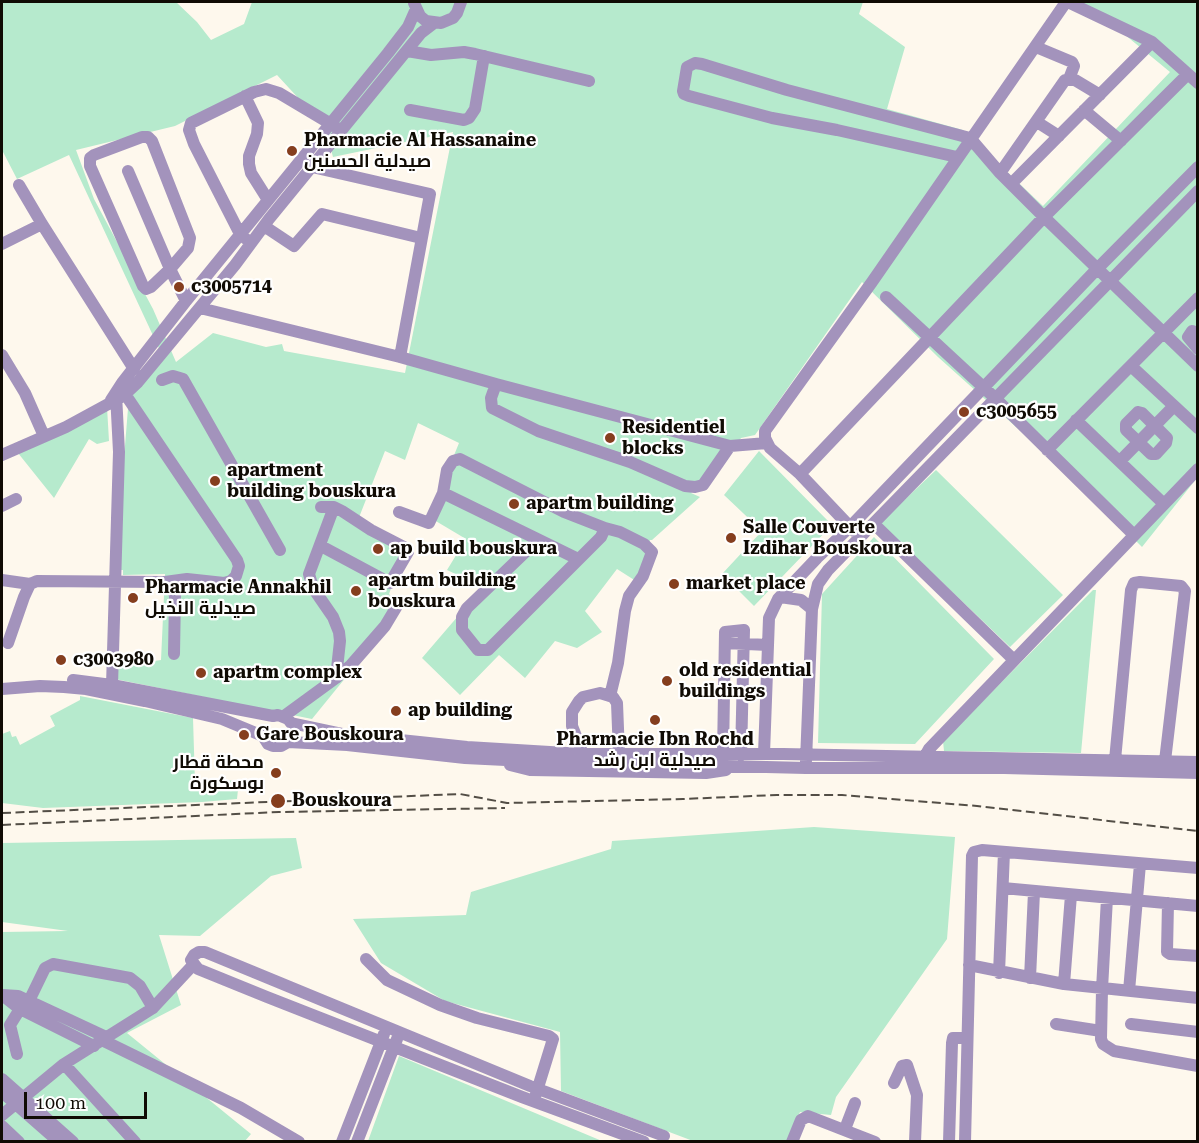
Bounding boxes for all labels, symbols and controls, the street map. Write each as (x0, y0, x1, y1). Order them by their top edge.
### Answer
place label: Pharmacie Al Hassanaine صيدلية الحسنين (304, 130, 536, 172)
marker: Pharmacie Al Hassanaine صيدلية الحسنين (285, 144, 299, 158)
place label: c3005714 (191, 276, 272, 298)
marker: c3005714 (172, 280, 186, 294)
place label: c3005655 (976, 401, 1057, 423)
marker: c3005655 (957, 405, 971, 419)
place label: Residentiel blocks (622, 417, 725, 460)
marker: Residentiel blocks (603, 431, 617, 445)
place label: apartment building bouskura (227, 460, 396, 502)
marker: apartment building bouskura (208, 474, 222, 488)
place label: apartm building (526, 493, 674, 515)
marker: apartm building (507, 497, 521, 511)
place label: Salle Couverte Izdihar Bouskoura (743, 517, 912, 560)
marker: Salle Couverte Izdihar Bouskoura (724, 531, 738, 545)
place label: ap build bouskura (390, 538, 557, 560)
marker: ap build bouskura (371, 542, 385, 556)
place label: apartm building bouskura (368, 570, 516, 612)
place label: market place (686, 573, 806, 595)
place label: Pharmacie Annakhil صيدلية النخيل (145, 577, 331, 620)
marker: market place (667, 577, 681, 591)
marker: apartm building bouskura (349, 584, 363, 598)
marker: Pharmacie Annakhil صيدلية النخيل (126, 591, 140, 605)
place label: c3003980 (73, 649, 154, 671)
marker: c3003980 (54, 653, 68, 667)
place label: old residential buildings (679, 660, 811, 702)
place label: apartm complex (213, 662, 362, 684)
marker: apartm complex (194, 666, 208, 680)
marker: old residential buildings (660, 674, 674, 688)
place label: ap building (408, 700, 512, 722)
marker: ap building (389, 704, 403, 718)
marker: Pharmacie Ibn Rochd صيدلية ابن رشد (648, 713, 662, 727)
place label: Gare Bouskoura (256, 724, 404, 746)
marker: Gare Bouskoura (237, 728, 251, 742)
place label: Pharmacie Ibn Rochd صيدلية ابن رشد (556, 729, 754, 771)
place label: محطة قطار بوسكورة (173, 752, 264, 795)
marker: محطة قطار بوسكورة (269, 766, 283, 780)
place label: Bouskoura (292, 790, 392, 812)
marker: Bouskoura (269, 792, 287, 810)
scale bar (27, 1080, 150, 1118)
text: 100 m (35, 1092, 86, 1113)

